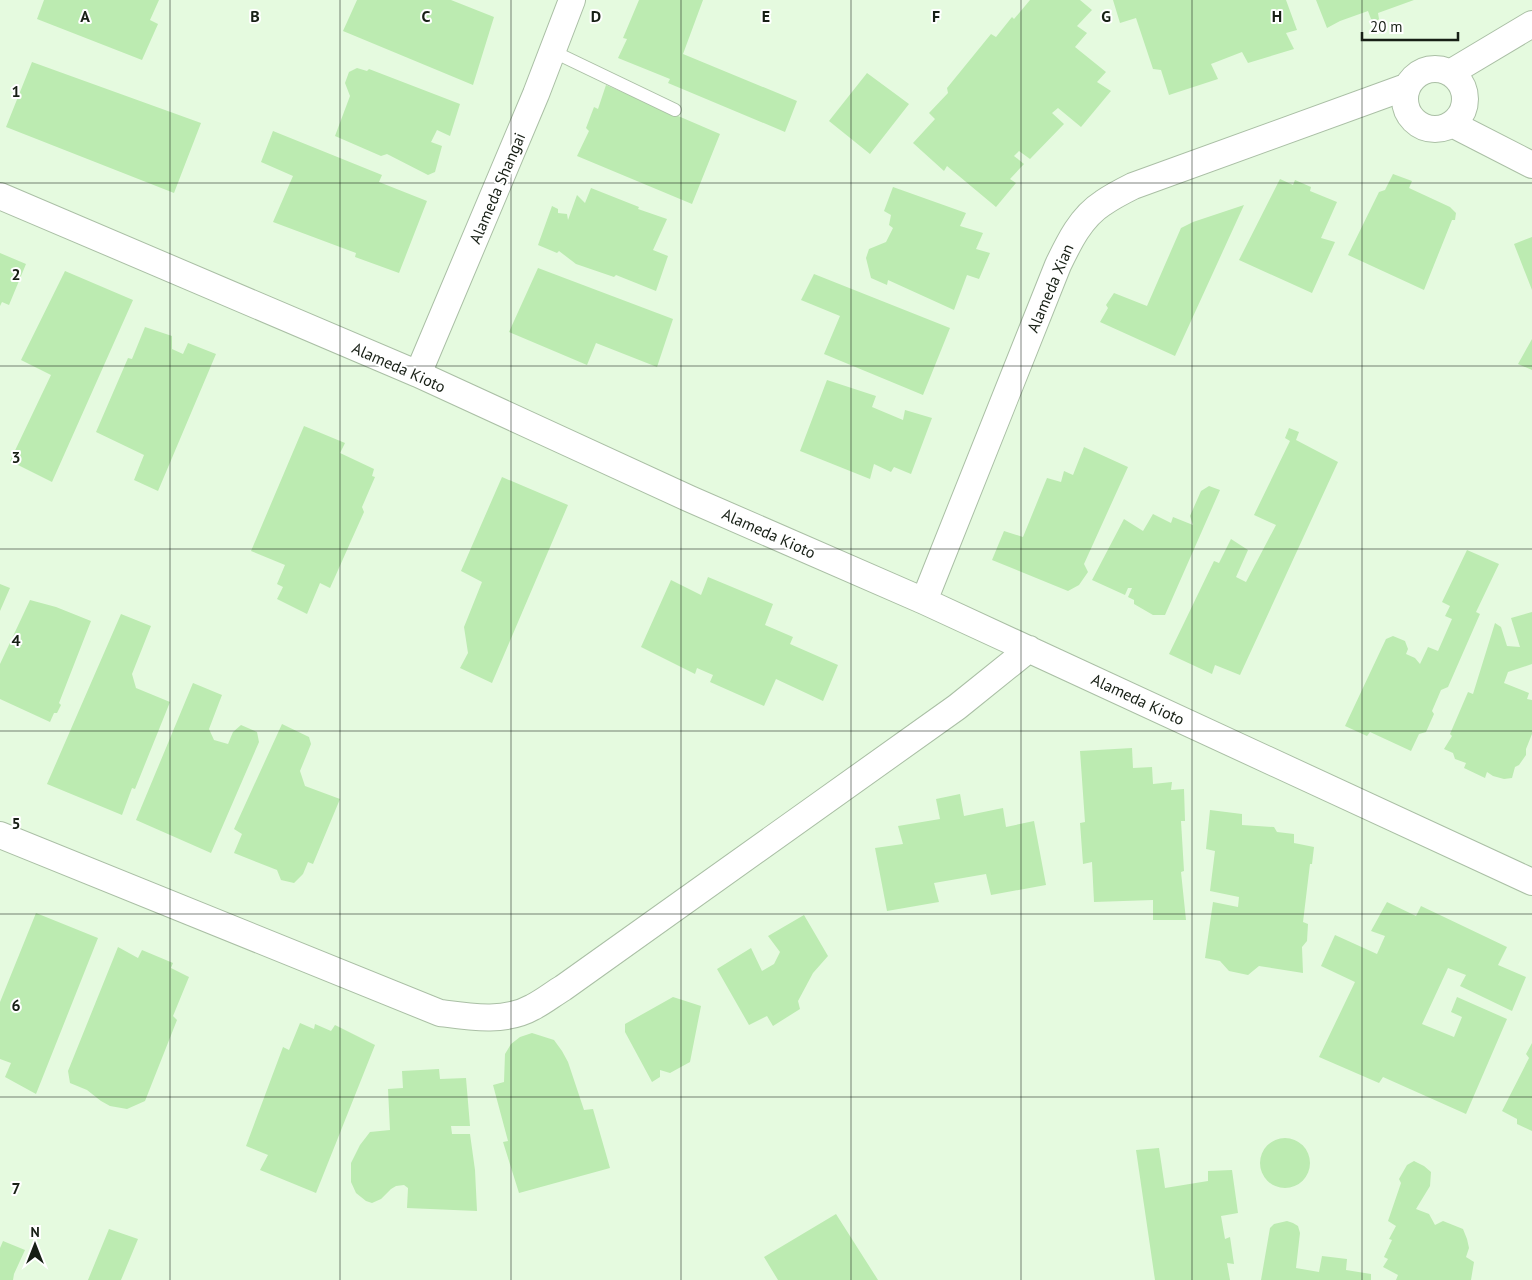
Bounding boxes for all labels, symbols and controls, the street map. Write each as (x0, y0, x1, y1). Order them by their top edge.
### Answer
text: A (80, 6, 90, 26)
text: B (250, 6, 260, 26)
text: C (422, 6, 431, 26)
text: D (591, 6, 601, 26)
text: E (762, 6, 770, 26)
text: F (932, 6, 940, 26)
text: G (1101, 6, 1111, 26)
text: H (1272, 6, 1282, 26)
scale bar (1362, 10, 1458, 42)
text: 20 m (1370, 17, 1403, 36)
text: 1 (11, 81, 21, 101)
street label: Alameda Shangai (465, 129, 529, 247)
street label: Alameda Xian (1022, 241, 1078, 335)
text: 2 (11, 264, 21, 284)
street label: Alameda Kioto (349, 337, 449, 397)
text: 3 (11, 447, 21, 467)
street label: Alameda Kioto (719, 503, 819, 563)
text: 4 (11, 630, 21, 650)
street label: Alameda Kioto (1088, 669, 1188, 729)
text: 5 (11, 813, 21, 833)
text: 6 (11, 995, 21, 1015)
text: 7 (11, 1178, 21, 1198)
north arrow (10, 1220, 60, 1270)
text: N (30, 1223, 40, 1241)

